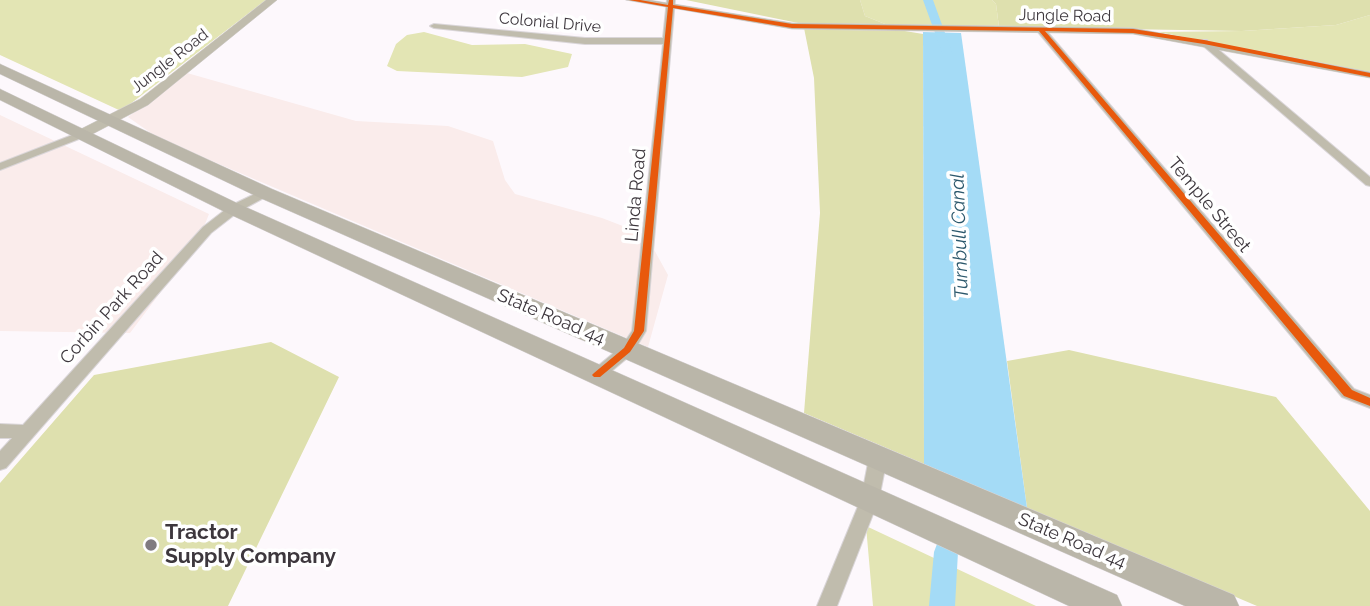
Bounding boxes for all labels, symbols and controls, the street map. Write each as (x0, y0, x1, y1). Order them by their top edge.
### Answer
street label: Jungle Road (1019, 6, 1111, 26)
street label: Colonial Drive (498, 9, 602, 37)
street label: Jungle Road (128, 25, 212, 97)
street label: Linda Road (621, 147, 651, 243)
street label: Temple Street (1163, 153, 1255, 257)
water label: Turnbull Canal (946, 173, 974, 299)
street label: Corbin Park Road (56, 247, 168, 369)
street label: State Road 44 (494, 285, 608, 349)
street label: State Road 44 (1015, 509, 1129, 573)
place label: Tractor Supply Company (165, 520, 336, 570)
marker: Tractor Supply Company (143, 537, 159, 553)

